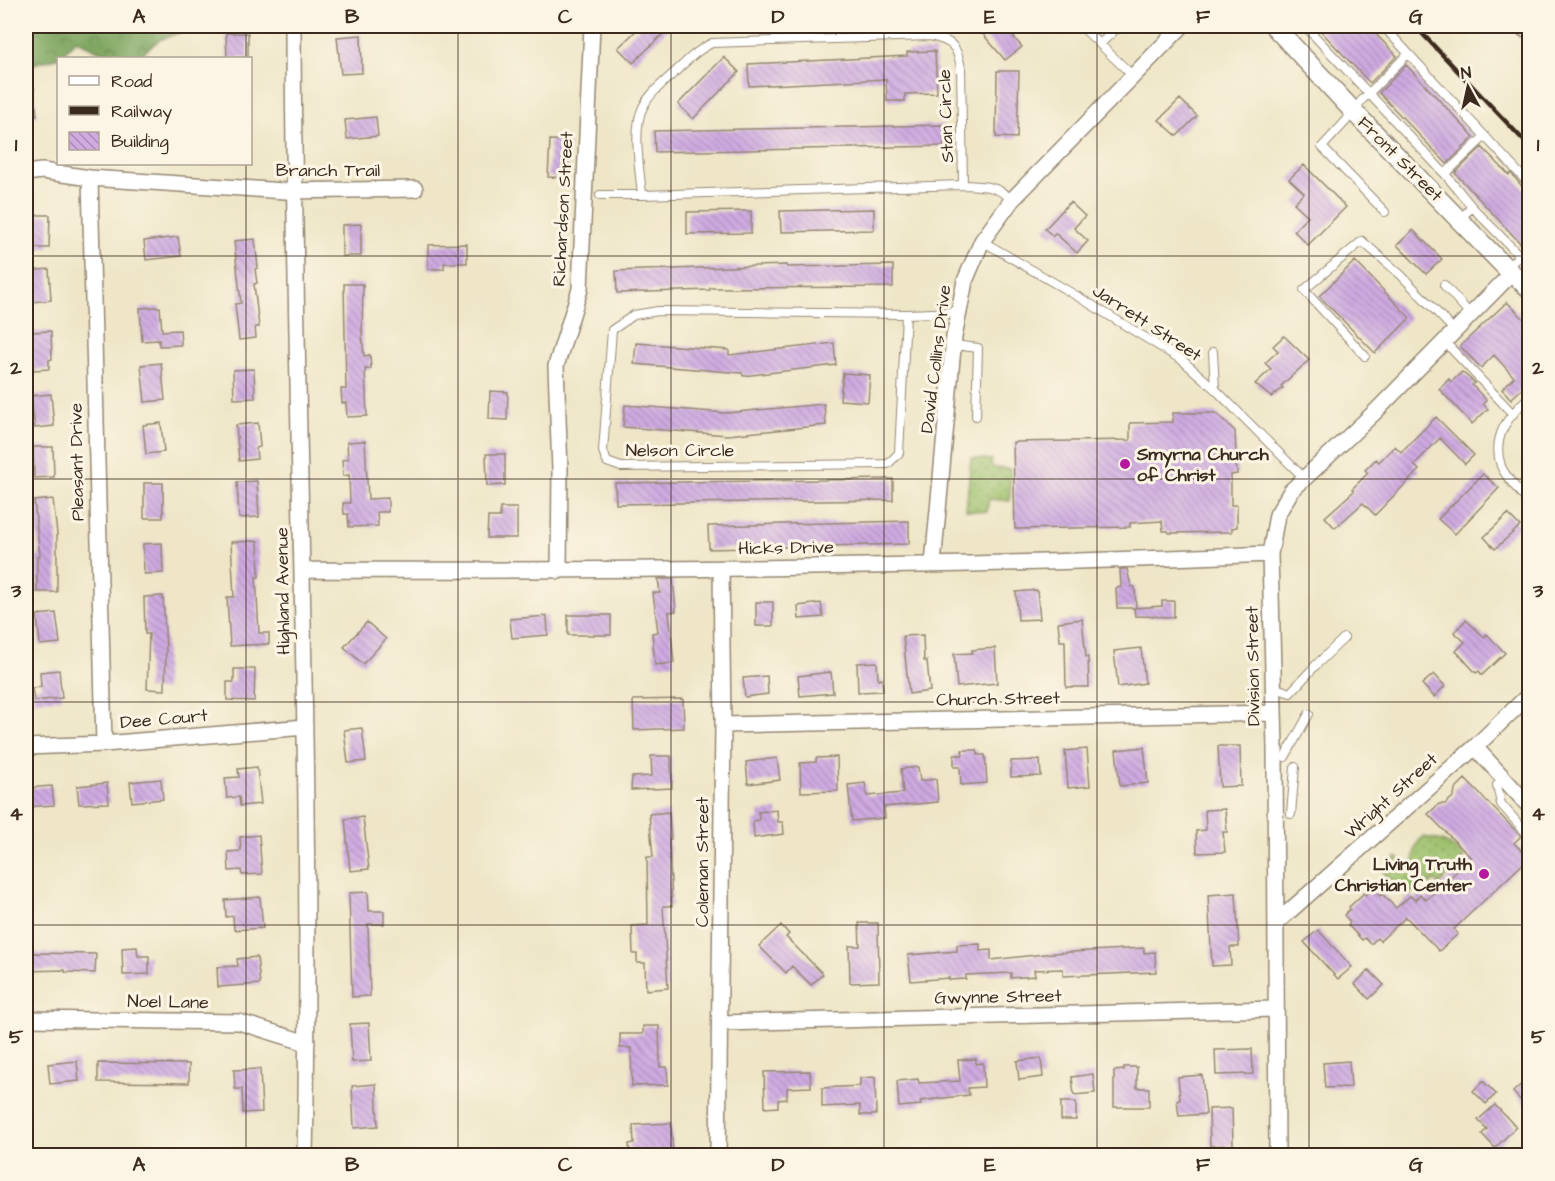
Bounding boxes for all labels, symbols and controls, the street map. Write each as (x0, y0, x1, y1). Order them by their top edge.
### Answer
text: A (133, 3, 146, 31)
text: B (345, 3, 360, 31)
text: C (558, 3, 573, 31)
text: D (772, 3, 785, 31)
text: E (984, 3, 996, 31)
text: F (1196, 3, 1211, 31)
text: G (1409, 3, 1423, 31)
legend (57, 57, 252, 165)
north arrow (1438, 57, 1498, 117)
text: N (1460, 62, 1473, 85)
text: Road (111, 69, 152, 94)
street label: Stan Circle (932, 69, 960, 163)
text: Railway (111, 99, 172, 125)
street label: Front Street (1352, 111, 1449, 208)
text: Building (111, 129, 169, 155)
street label: Richardson Street (546, 130, 580, 287)
text: 1 (15, 131, 18, 159)
text: 1 (1537, 131, 1540, 159)
street label: Branch Trail (276, 158, 380, 183)
street label: Jarrett Street (1088, 278, 1207, 368)
street label: David Collins Drive (914, 283, 958, 435)
text: 2 (9, 354, 22, 382)
text: 2 (1531, 354, 1544, 382)
street label: Pleasant Drive (63, 402, 91, 521)
street label: Nelson Circle (626, 438, 735, 463)
place label: Smyrna Church of Christ (1136, 442, 1270, 488)
marker: Smyrna Church of Christ (1118, 457, 1132, 471)
street label: Highland Avenue (269, 527, 298, 655)
street label: Hicks Drive (738, 535, 834, 561)
text: 3 (10, 577, 22, 605)
text: 3 (1532, 577, 1544, 605)
street label: Division Street (1239, 605, 1267, 726)
street label: Church Street (936, 685, 1061, 713)
street label: Dee Court (119, 703, 209, 735)
street label: Wright Street (1339, 747, 1444, 845)
street label: Coleman Street (690, 796, 715, 927)
text: 4 (9, 800, 23, 828)
text: 4 (1531, 800, 1545, 828)
place label: Living Truth Christian Center (1335, 852, 1473, 898)
marker: Living Truth Christian Center (1477, 867, 1491, 881)
street label: Gwynne Street (934, 983, 1063, 1012)
street label: Noel Lane (127, 989, 209, 1015)
text: 5 (9, 1023, 24, 1051)
text: 5 (1531, 1023, 1546, 1051)
text: A (133, 1151, 146, 1179)
text: B (345, 1151, 360, 1179)
text: C (558, 1151, 573, 1179)
text: D (772, 1151, 785, 1179)
text: E (984, 1151, 996, 1179)
text: F (1196, 1151, 1211, 1179)
text: G (1409, 1151, 1423, 1179)

